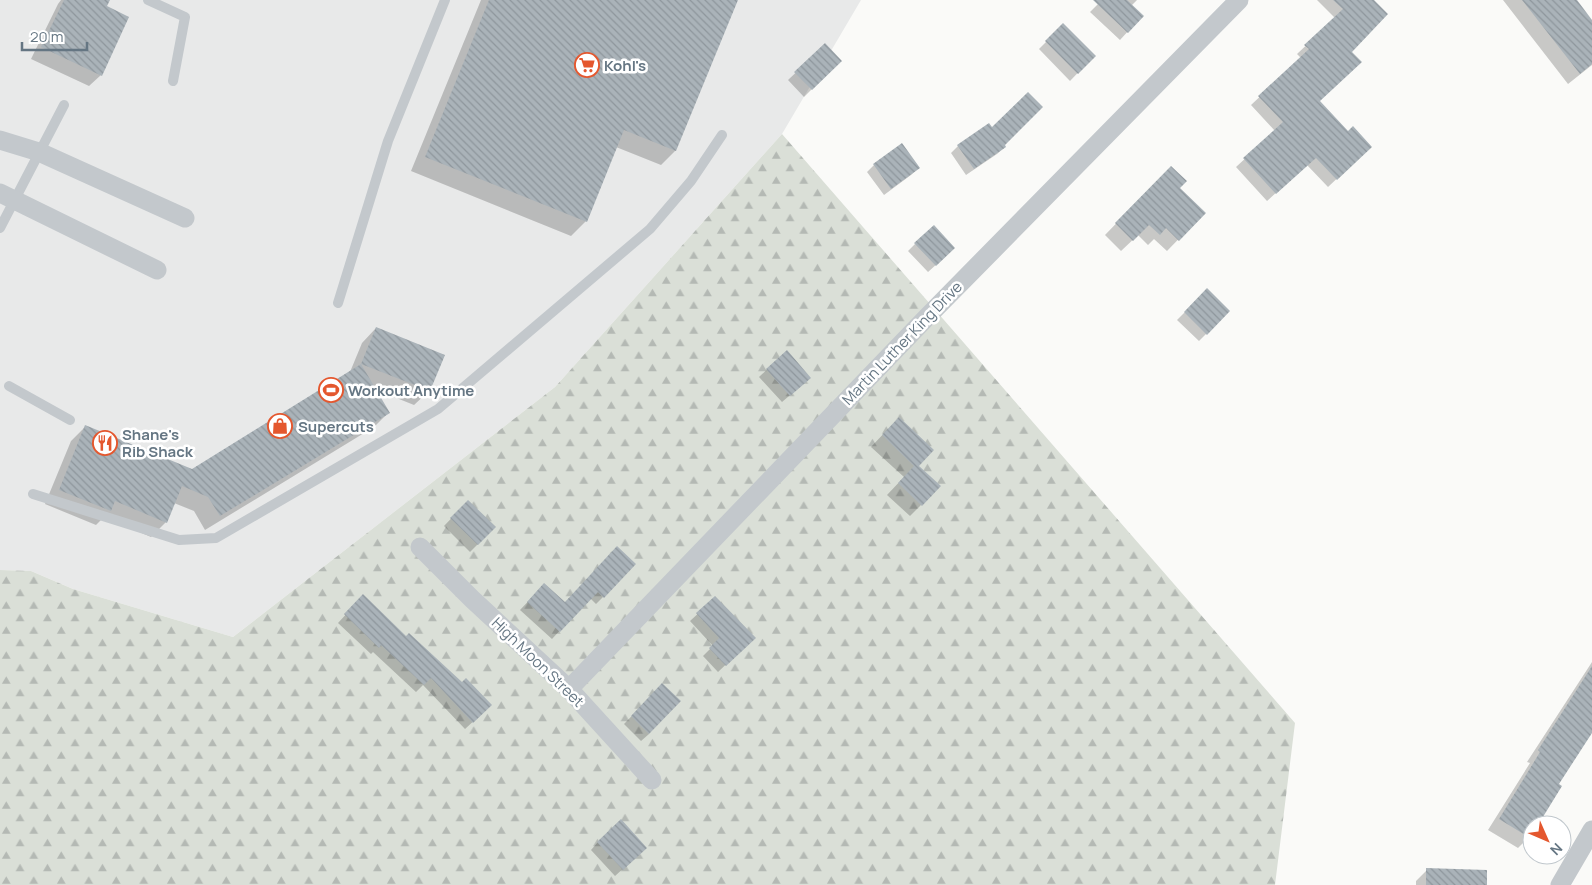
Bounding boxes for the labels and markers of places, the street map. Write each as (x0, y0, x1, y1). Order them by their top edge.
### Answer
supermarket icon: Kohl's (574, 52, 600, 78)
place label: Kohl's (604, 55, 646, 76)
sports icon: Workout Anytime (318, 377, 344, 403)
place label: Workout Anytime (348, 380, 474, 401)
shop icon: Supercuts (267, 413, 293, 439)
place label: Supercuts (298, 416, 374, 437)
place label: Shane's Rib Shack (122, 424, 194, 462)
restaurant icon: Shane's Rib Shack (92, 430, 118, 456)

